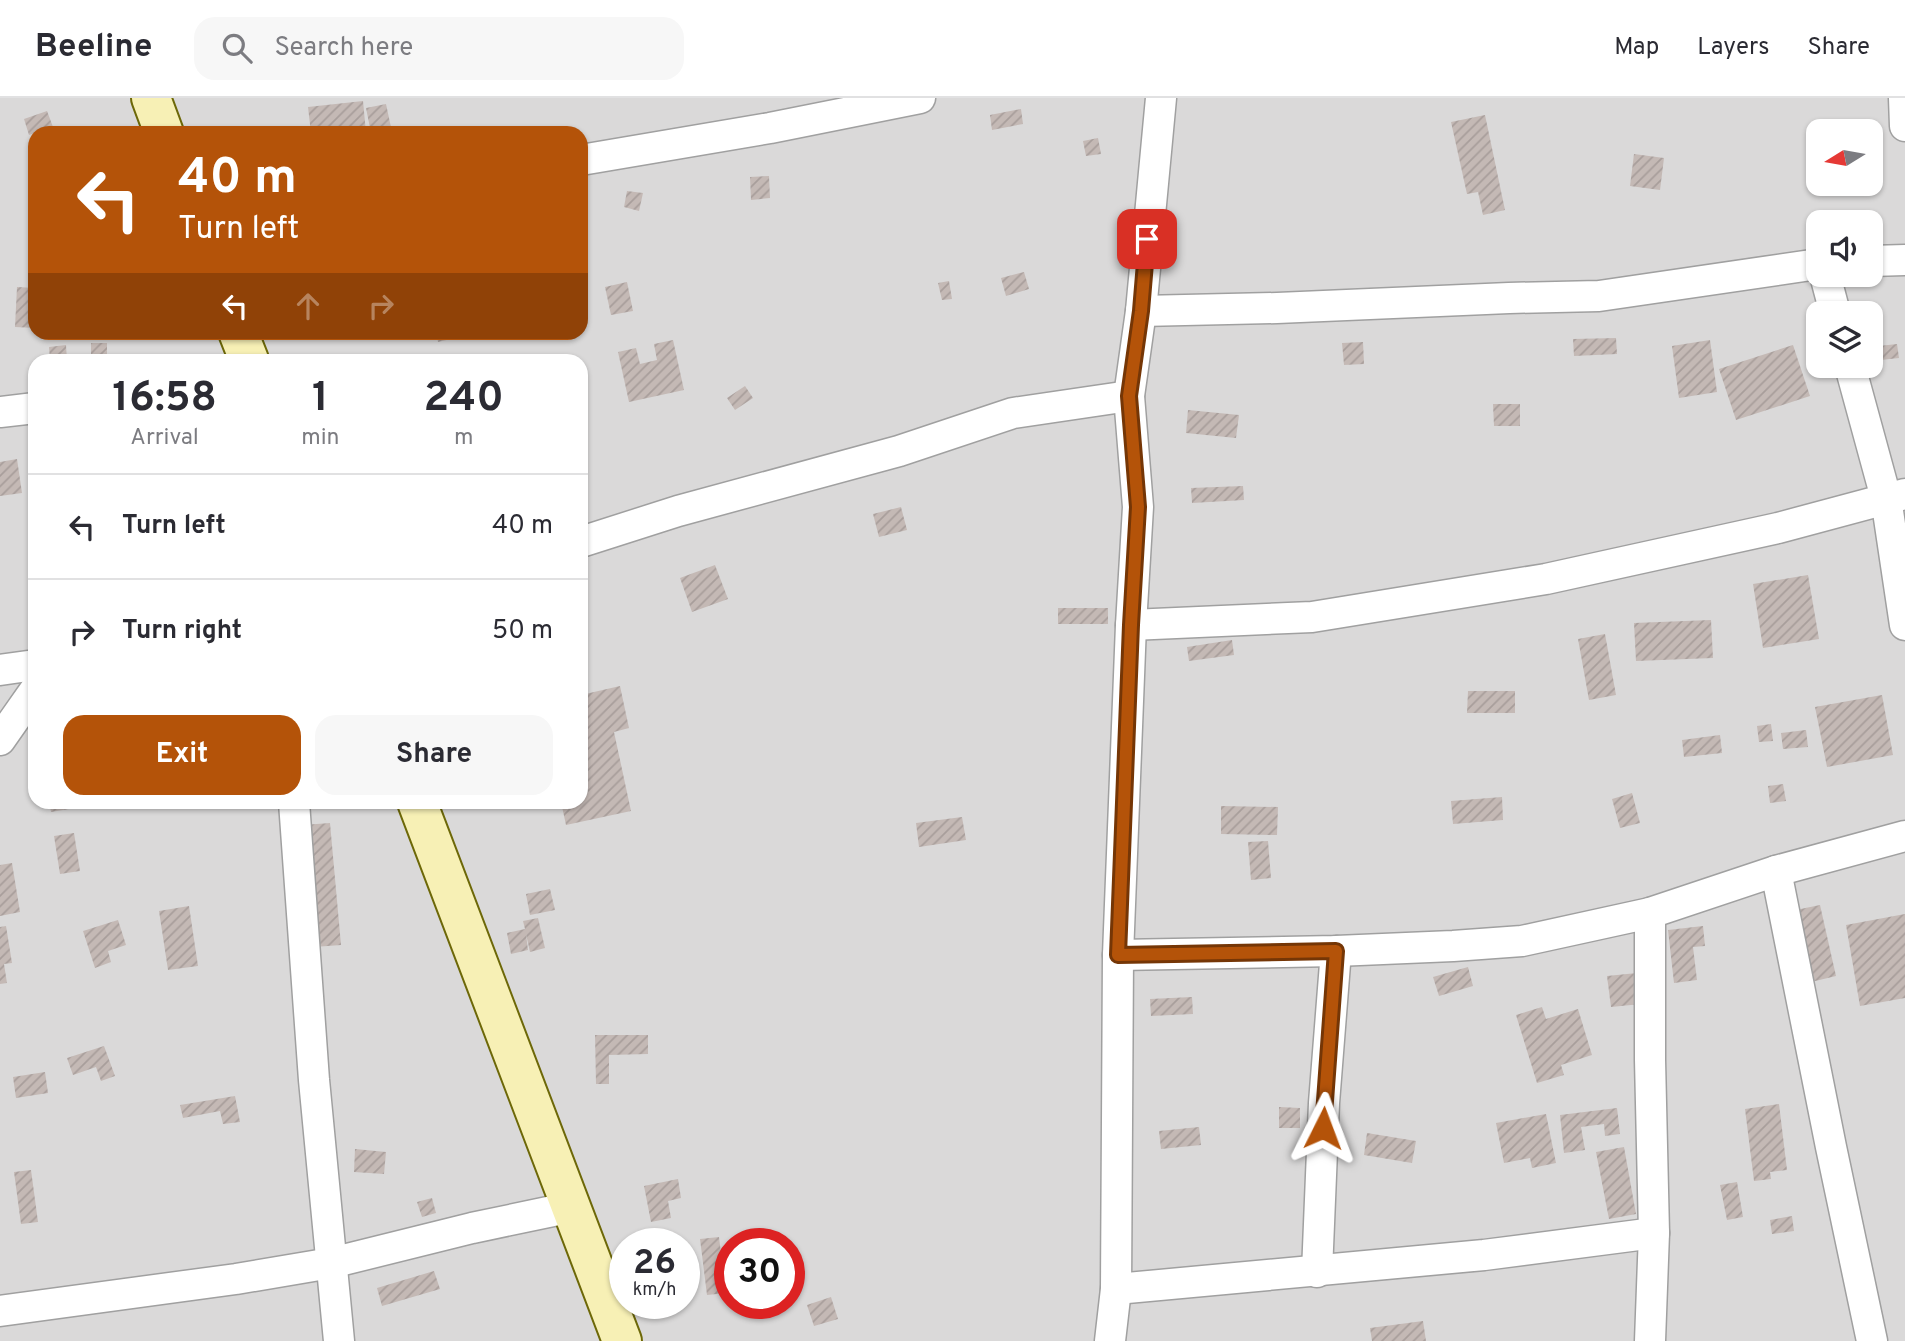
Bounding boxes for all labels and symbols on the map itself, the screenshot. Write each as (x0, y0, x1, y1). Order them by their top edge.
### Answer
north arrow (1806, 119, 1883, 196)
pin (1117, 209, 1177, 269)
position arrow (1286, 1091, 1360, 1165)
speed limit sign: 30 (714, 1228, 805, 1319)

